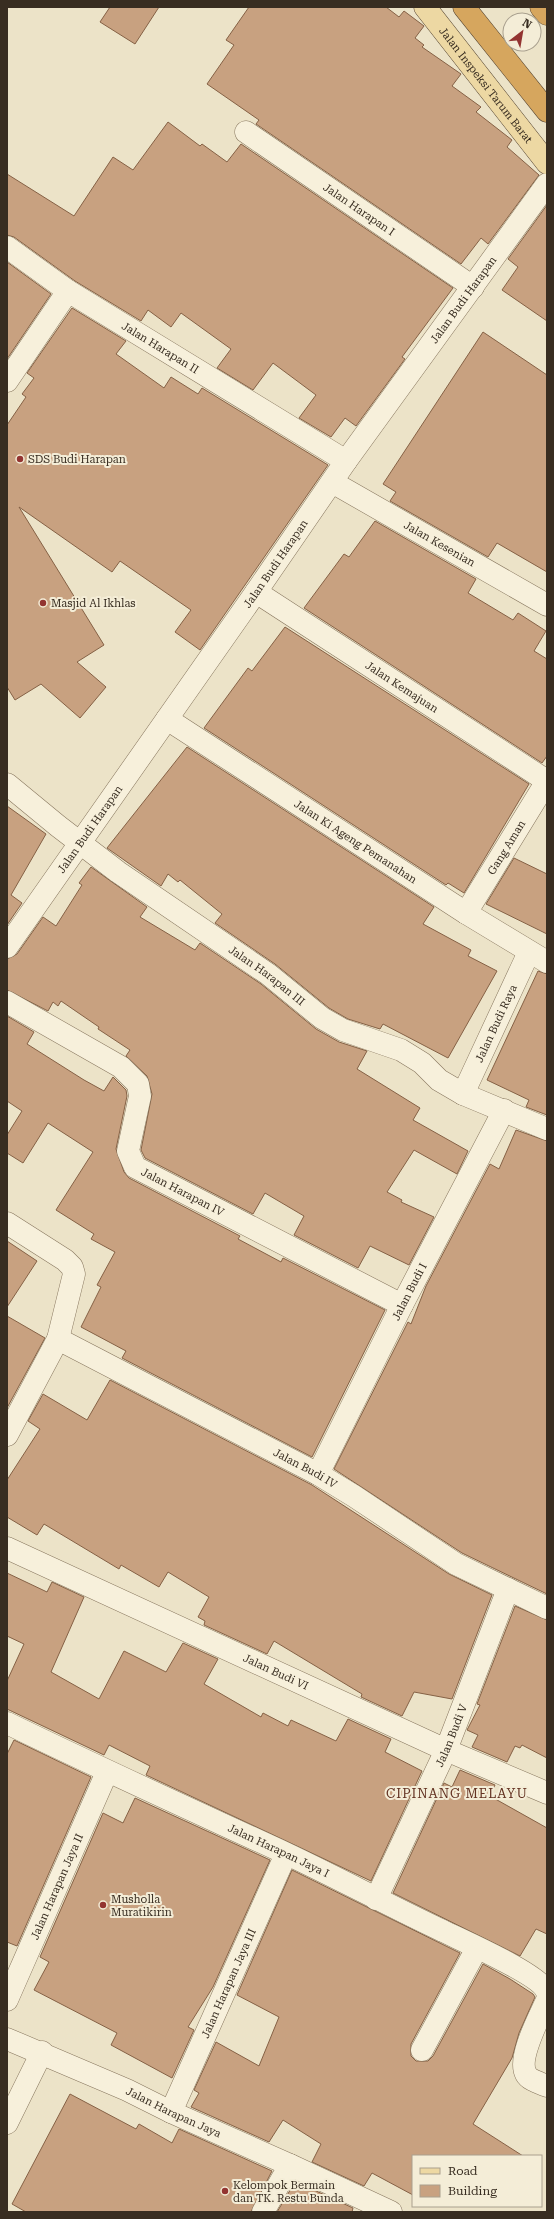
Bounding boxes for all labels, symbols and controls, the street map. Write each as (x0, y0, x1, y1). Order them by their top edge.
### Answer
north arrow (502, 12, 542, 52)
text: N (520, 16, 534, 32)
street label: Jalan Inspeksi Tarum Barat (437, 24, 535, 146)
street label: Jalan Harapan I (321, 180, 397, 238)
street label: Jalan Budi Harapan (427, 254, 499, 346)
street label: Jalan Harapan II (120, 319, 201, 376)
place label: SDS Budi Harapan (28, 453, 126, 466)
marker: SDS Budi Harapan (15, 454, 25, 464)
street label: Jalan Budi Harapan (240, 517, 310, 610)
street label: Jalan Kesenian (402, 518, 478, 569)
place label: Masjid Al Ikhlas (51, 597, 136, 610)
marker: Masjid Al Ikhlas (38, 598, 48, 608)
street label: Jalan Kemajuan (363, 658, 441, 715)
street label: Jalan Budi Harapan (54, 783, 125, 876)
street label: Jalan Ki Ageng Pemanahan (292, 797, 420, 886)
street label: Gang Aman (485, 818, 528, 877)
street label: Jalan Harapan III (226, 943, 308, 1008)
street label: Jalan Budi Raya (472, 982, 520, 1064)
street label: Jalan Harapan IV (139, 1165, 227, 1219)
street label: Jalan Budi I (389, 1261, 429, 1322)
street label: Jalan Budi IV (271, 1446, 340, 1491)
street label: Jalan Budi VI (241, 1651, 311, 1692)
street label: Jalan Budi V (433, 1702, 470, 1769)
district label: CIPINANG MELAYU (386, 1786, 528, 1801)
street label: Jalan Harapan Jaya I (226, 1821, 331, 1880)
street label: Jalan Harapan Jaya II (28, 1831, 86, 1941)
place label: Musholla Muratikirin (111, 1893, 172, 1919)
marker: Musholla Muratikirin (98, 1900, 108, 1910)
street label: Jalan Harapan Jaya III (198, 1926, 258, 2040)
street label: Jalan Harapan Jaya (124, 2084, 223, 2140)
legend (412, 2155, 542, 2207)
text: Road (448, 2164, 478, 2178)
place label: Kelompok Bermain dan TK. Restu Bunda (233, 2179, 344, 2205)
text: Building (448, 2184, 497, 2198)
marker: Kelompok Bermain dan TK. Restu Bunda (220, 2186, 230, 2196)

